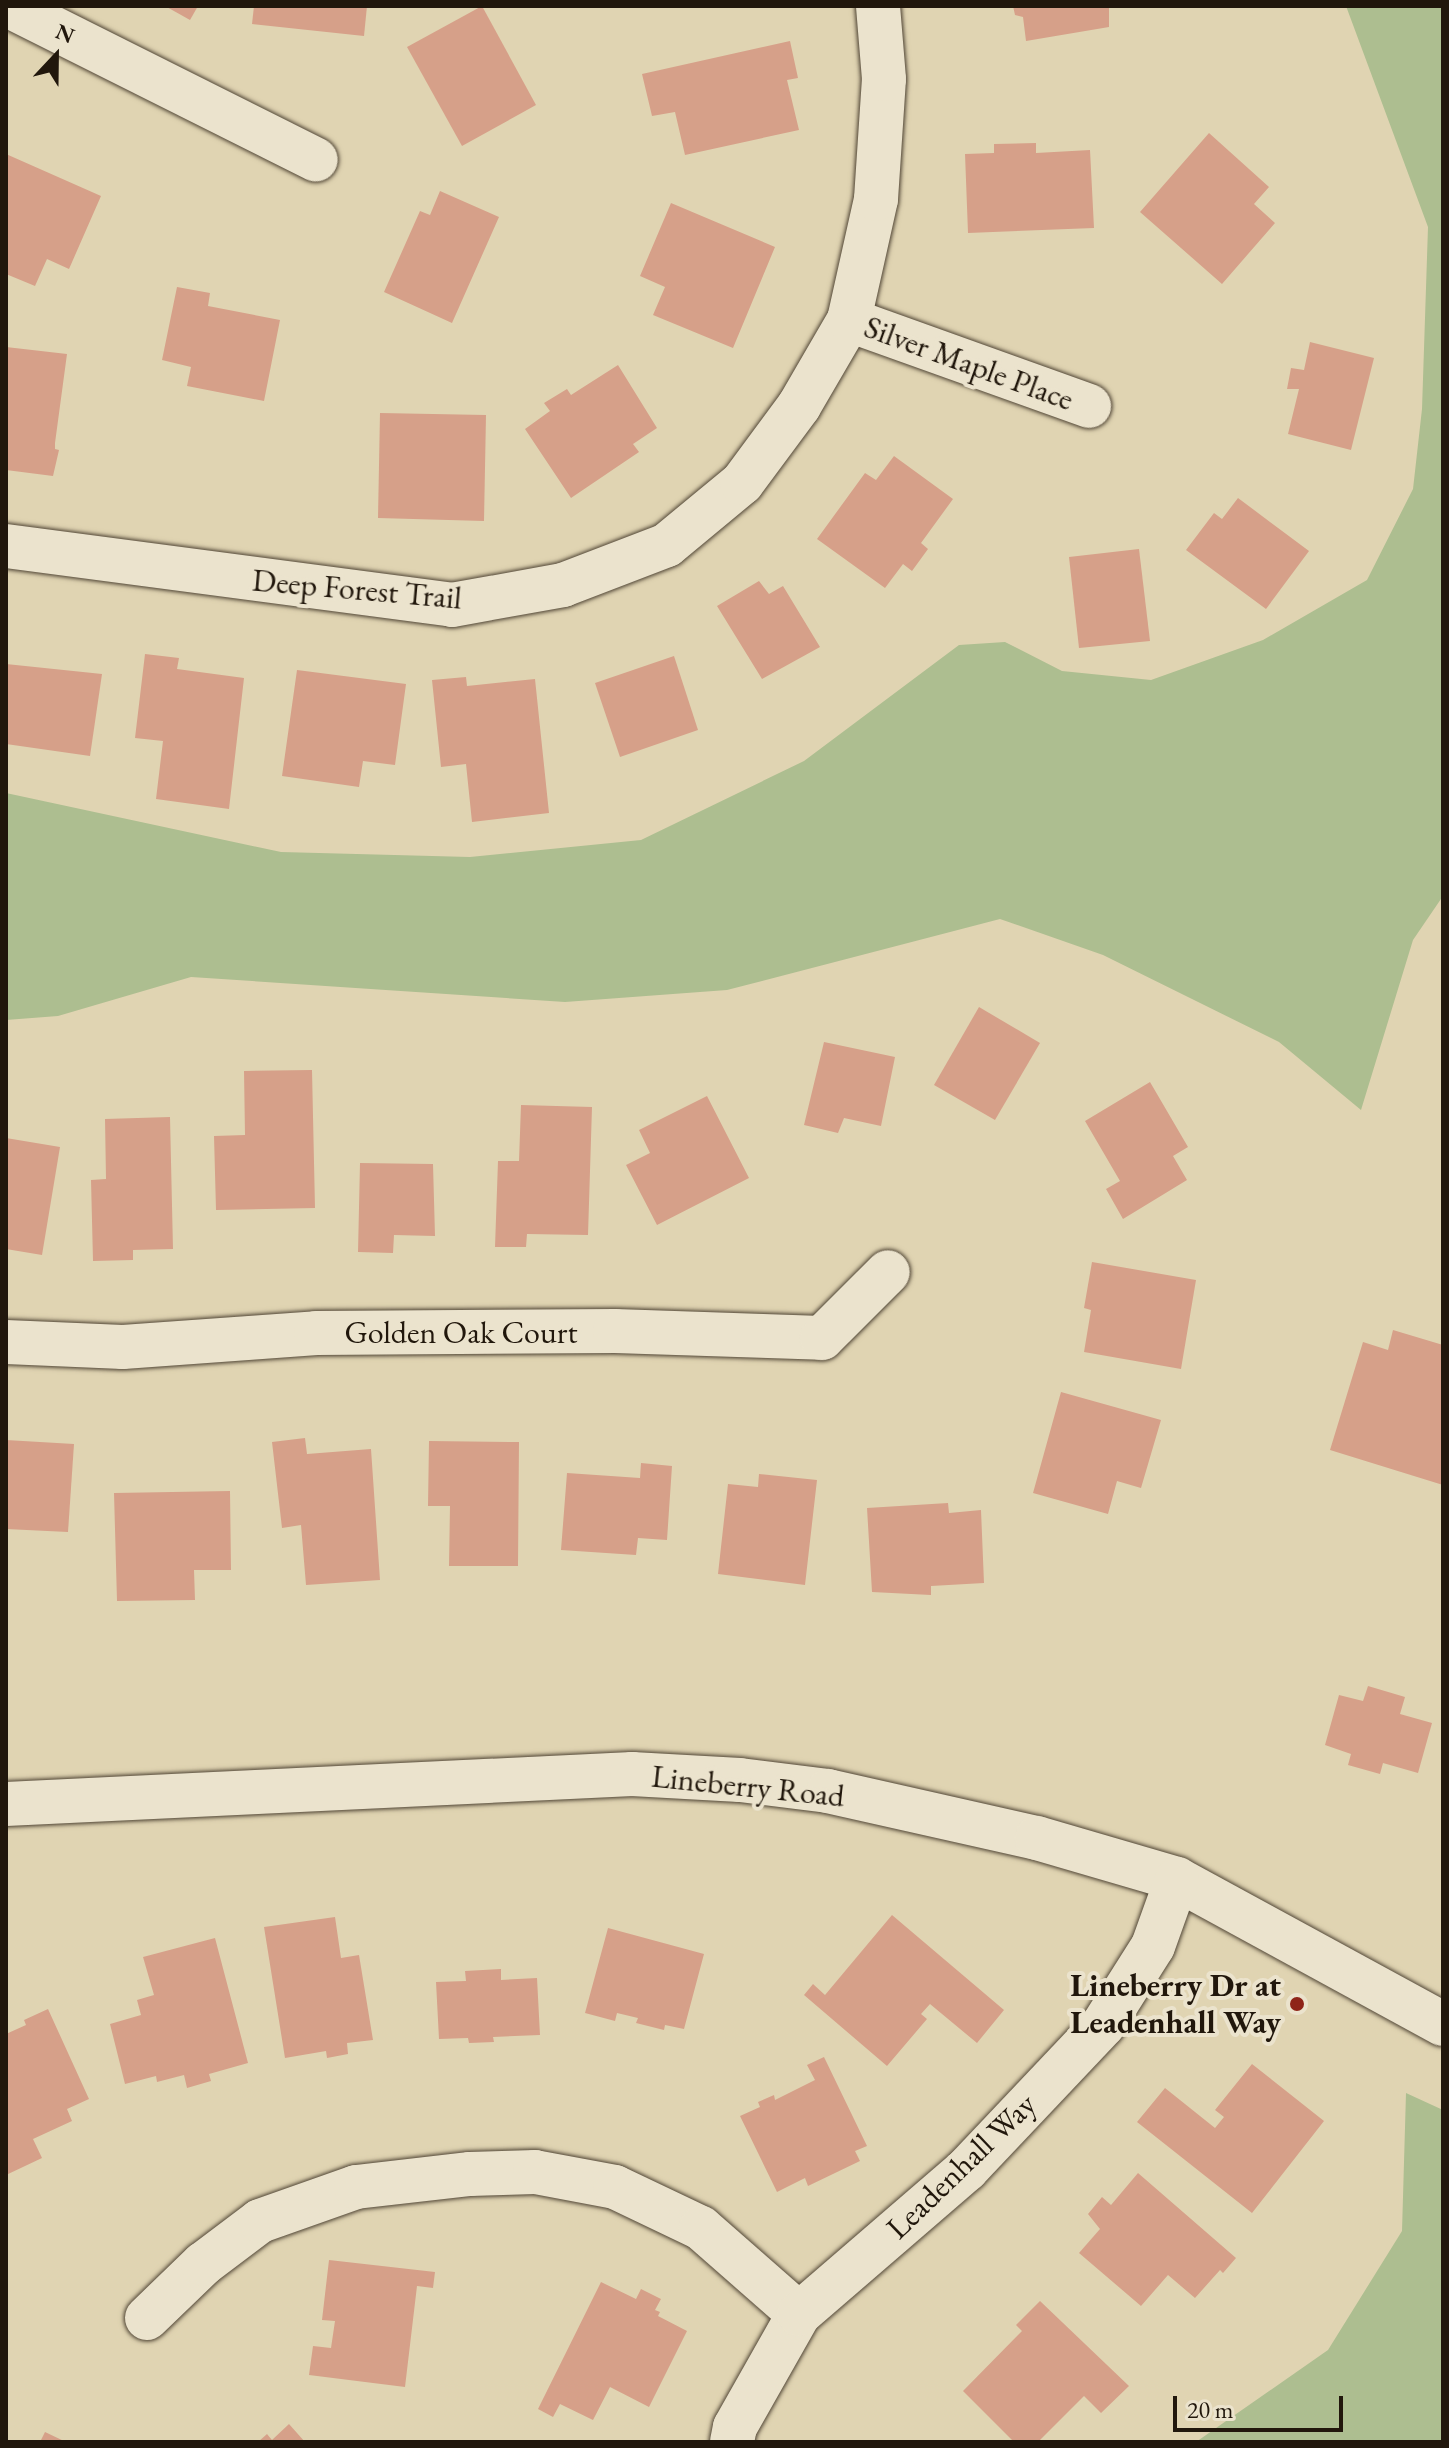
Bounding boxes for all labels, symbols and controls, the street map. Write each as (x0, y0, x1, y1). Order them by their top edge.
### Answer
north arrow (16, 16, 96, 96)
text: N (51, 17, 79, 50)
street label: Silver Maple Place (859, 307, 1079, 419)
street label: Deep Forest Trail (251, 561, 463, 617)
street label: Golden Oak Court (344, 1313, 578, 1351)
street label: Lineberry Road (650, 1757, 846, 1815)
place label: Lineberry Dr at Leadenhall Way (1070, 1967, 1281, 2042)
marker: Lineberry Dr at Leadenhall Way (1288, 1995, 1306, 2013)
street label: Leadenhall Way (878, 2085, 1044, 2247)
scale bar (1177, 2380, 1347, 2430)
text: 20 m (1187, 2394, 1234, 2425)

